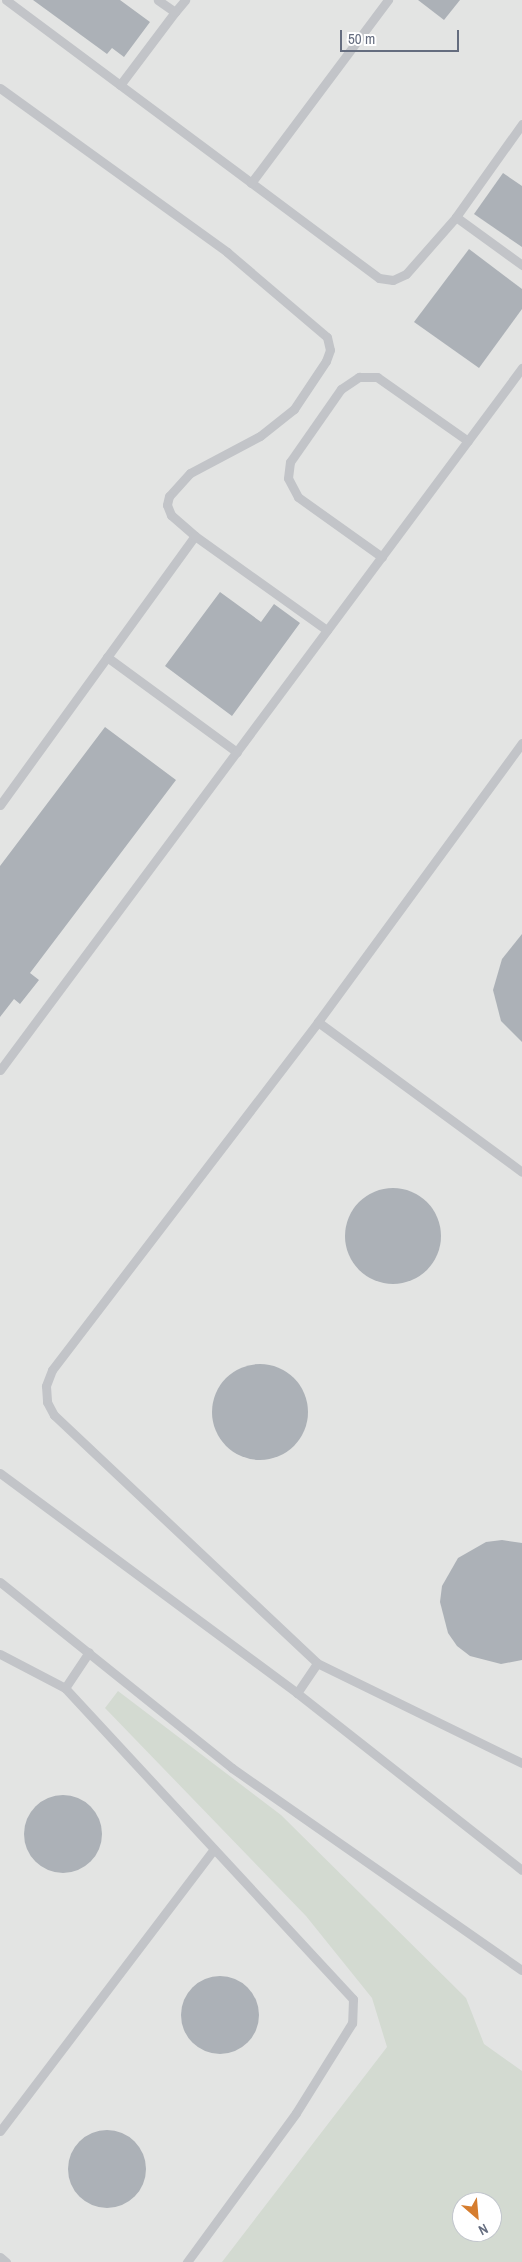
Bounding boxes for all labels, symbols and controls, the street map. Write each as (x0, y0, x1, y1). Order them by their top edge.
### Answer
scale bar (342, 20, 461, 52)
text: 50 m (348, 28, 375, 49)
north arrow (452, 2192, 502, 2242)
text: N (476, 2220, 491, 2239)

